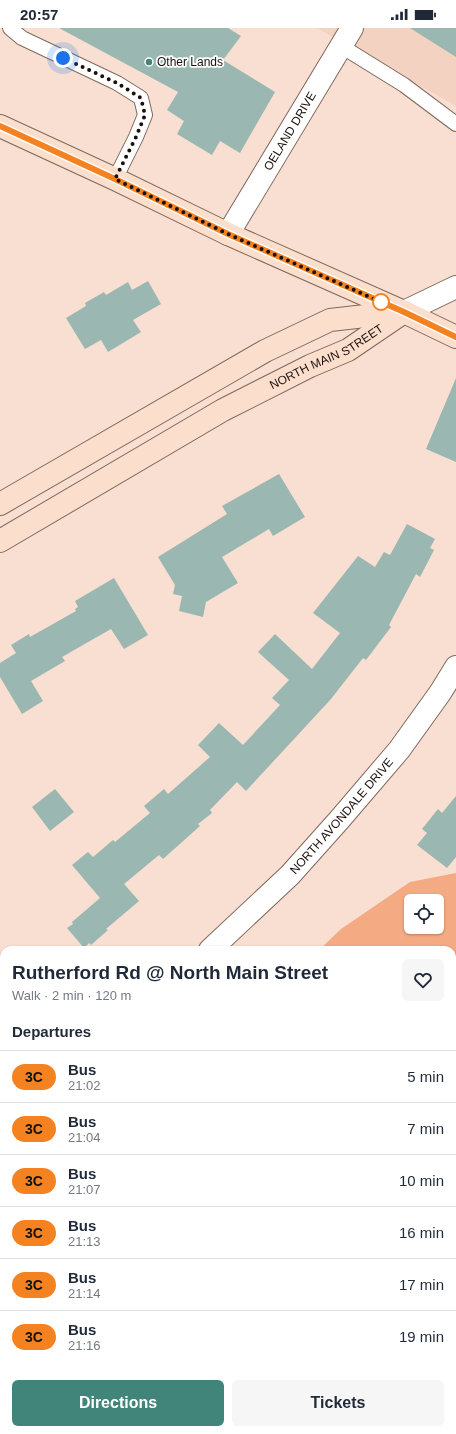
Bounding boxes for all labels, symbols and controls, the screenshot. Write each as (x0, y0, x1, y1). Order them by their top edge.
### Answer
text: 20:57 (20, 6, 58, 23)
your location (53, 48, 73, 68)
place label: Other Lands (157, 55, 223, 69)
marker: Other Lands (144, 57, 154, 67)
street label: OELAND DRIVE (261, 89, 319, 173)
unlabelled marker (372, 293, 390, 311)
street label: NORTH MAIN STREET (267, 321, 386, 392)
street label: NORTH AVONDALE DRIVE (287, 755, 396, 877)
map controls (404, 894, 444, 934)
button: locate (404, 894, 444, 934)
button: heart (402, 959, 444, 1001)
text: Rutherford Rd @ North Main Street (12, 962, 328, 983)
text: Walk · 2 min · 120 m (12, 988, 131, 1003)
text: Departures (12, 1023, 91, 1040)
text: Bus (68, 1061, 96, 1078)
text: 5 min (407, 1068, 444, 1085)
text: 3C (25, 1069, 43, 1085)
text: 21:02 (68, 1078, 101, 1093)
text: Bus (68, 1113, 96, 1130)
text: 7 min (407, 1120, 444, 1137)
text: 3C (25, 1121, 43, 1137)
text: 21:04 (68, 1130, 101, 1145)
text: Bus (68, 1165, 96, 1182)
text: 10 min (399, 1172, 444, 1189)
text: 3C (25, 1173, 43, 1189)
text: 21:07 (68, 1182, 101, 1197)
text: Bus (68, 1217, 96, 1234)
text: 16 min (399, 1224, 444, 1241)
text: 3C (25, 1225, 43, 1241)
text: 21:13 (68, 1234, 101, 1249)
text: Bus (68, 1269, 96, 1286)
text: 17 min (399, 1276, 444, 1293)
text: 3C (25, 1277, 43, 1293)
text: 21:14 (68, 1286, 101, 1301)
text: Bus (68, 1321, 96, 1338)
text: 19 min (399, 1328, 444, 1345)
text: 3C (25, 1329, 43, 1345)
text: 21:16 (68, 1338, 101, 1353)
button: Directions (12, 1380, 224, 1426)
button: Tickets (232, 1380, 444, 1426)

